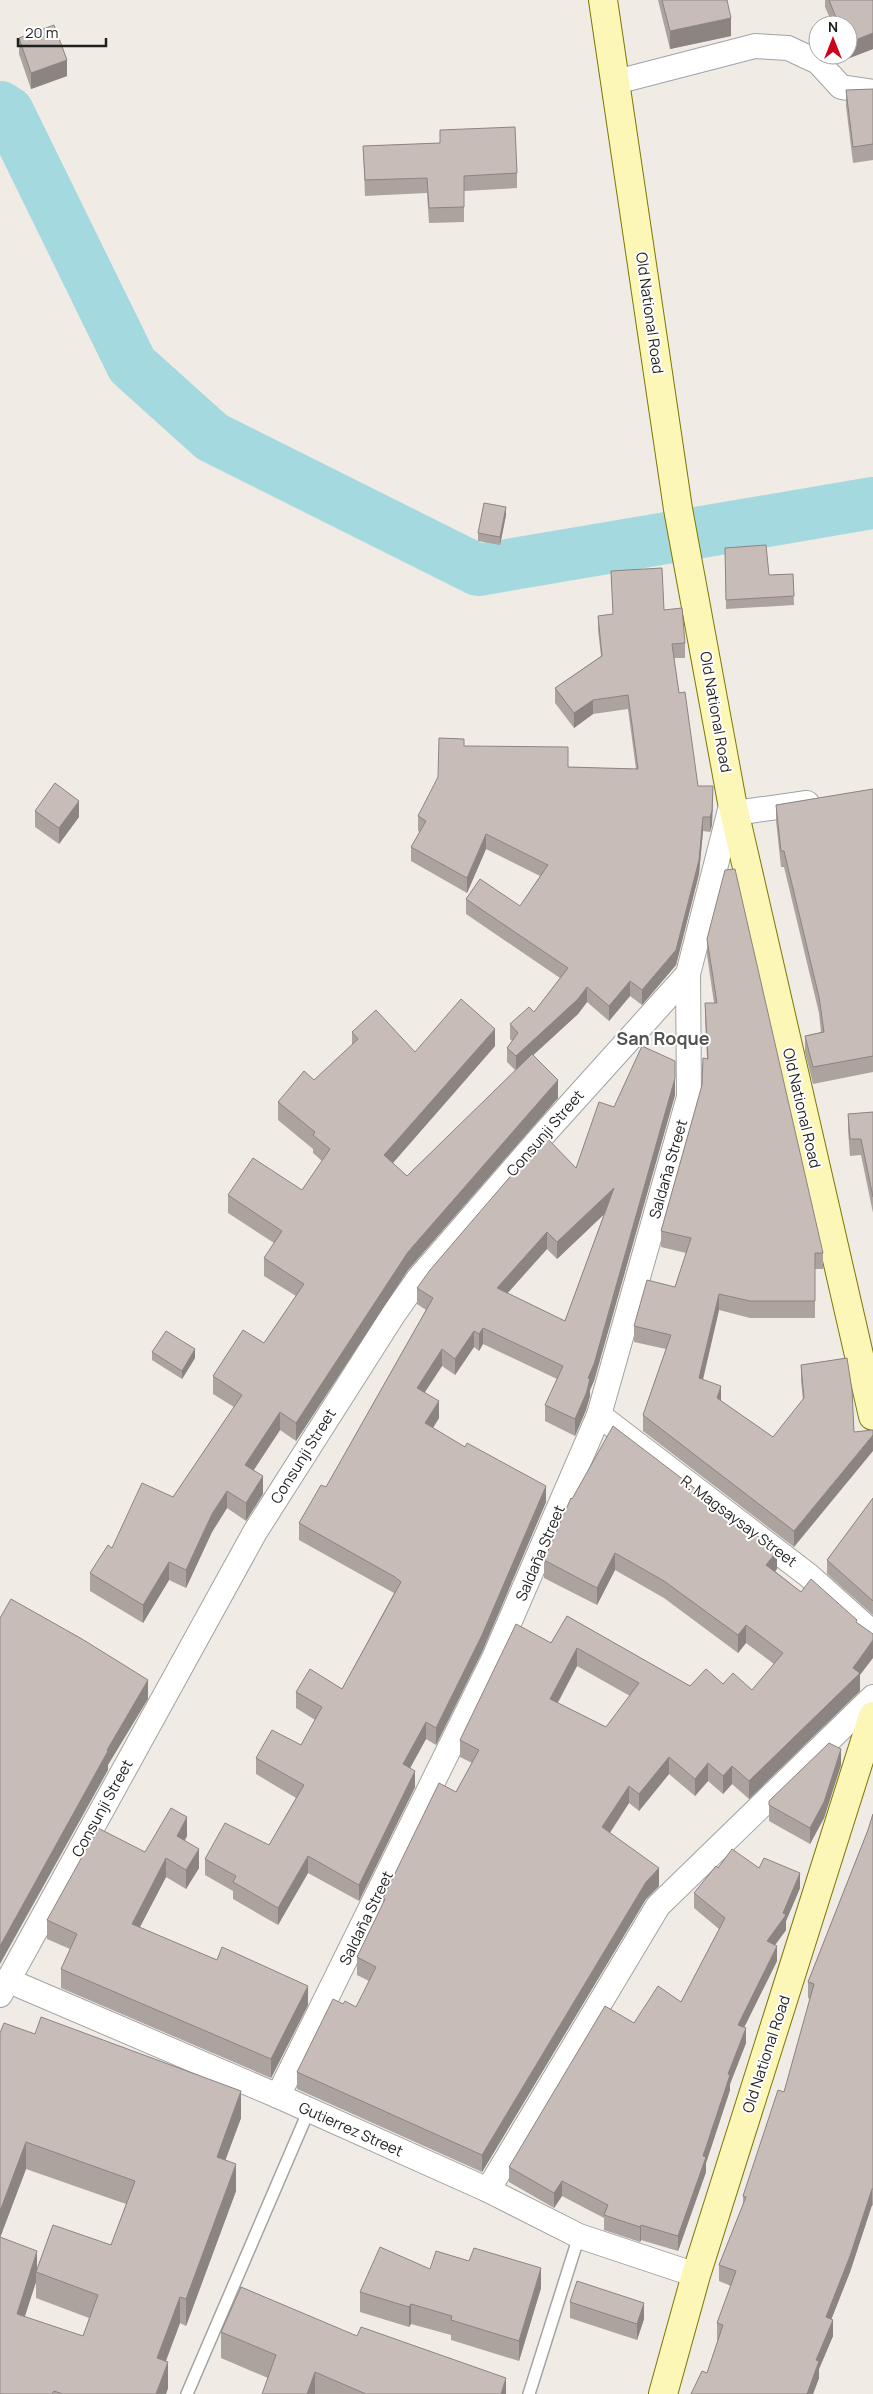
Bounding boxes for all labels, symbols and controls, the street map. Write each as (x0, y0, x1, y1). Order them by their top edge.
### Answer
scale bar (18, 15, 105, 47)
north arrow (808, 15, 858, 65)
text: N (828, 17, 838, 36)
text: 20 m (25, 22, 58, 43)
street label: Old National Road (631, 251, 669, 375)
street label: Old National Road (695, 650, 737, 774)
district label: San Roque (616, 1026, 710, 1050)
street label: Old National Road (778, 1046, 826, 1170)
street label: Consunji Street (501, 1085, 589, 1181)
street label: Saldaña Street (644, 1117, 692, 1221)
street label: Consunji Street (265, 1404, 341, 1508)
street label: R. Magsaysay Street (677, 1470, 801, 1572)
street label: Saldaña Street (510, 1502, 570, 1604)
street label: Consunji Street (67, 1755, 137, 1861)
street label: Saldaña Street (334, 1867, 398, 1969)
street label: Old National Road (737, 1992, 795, 2116)
street label: Gutierrez Street (295, 2097, 407, 2161)

